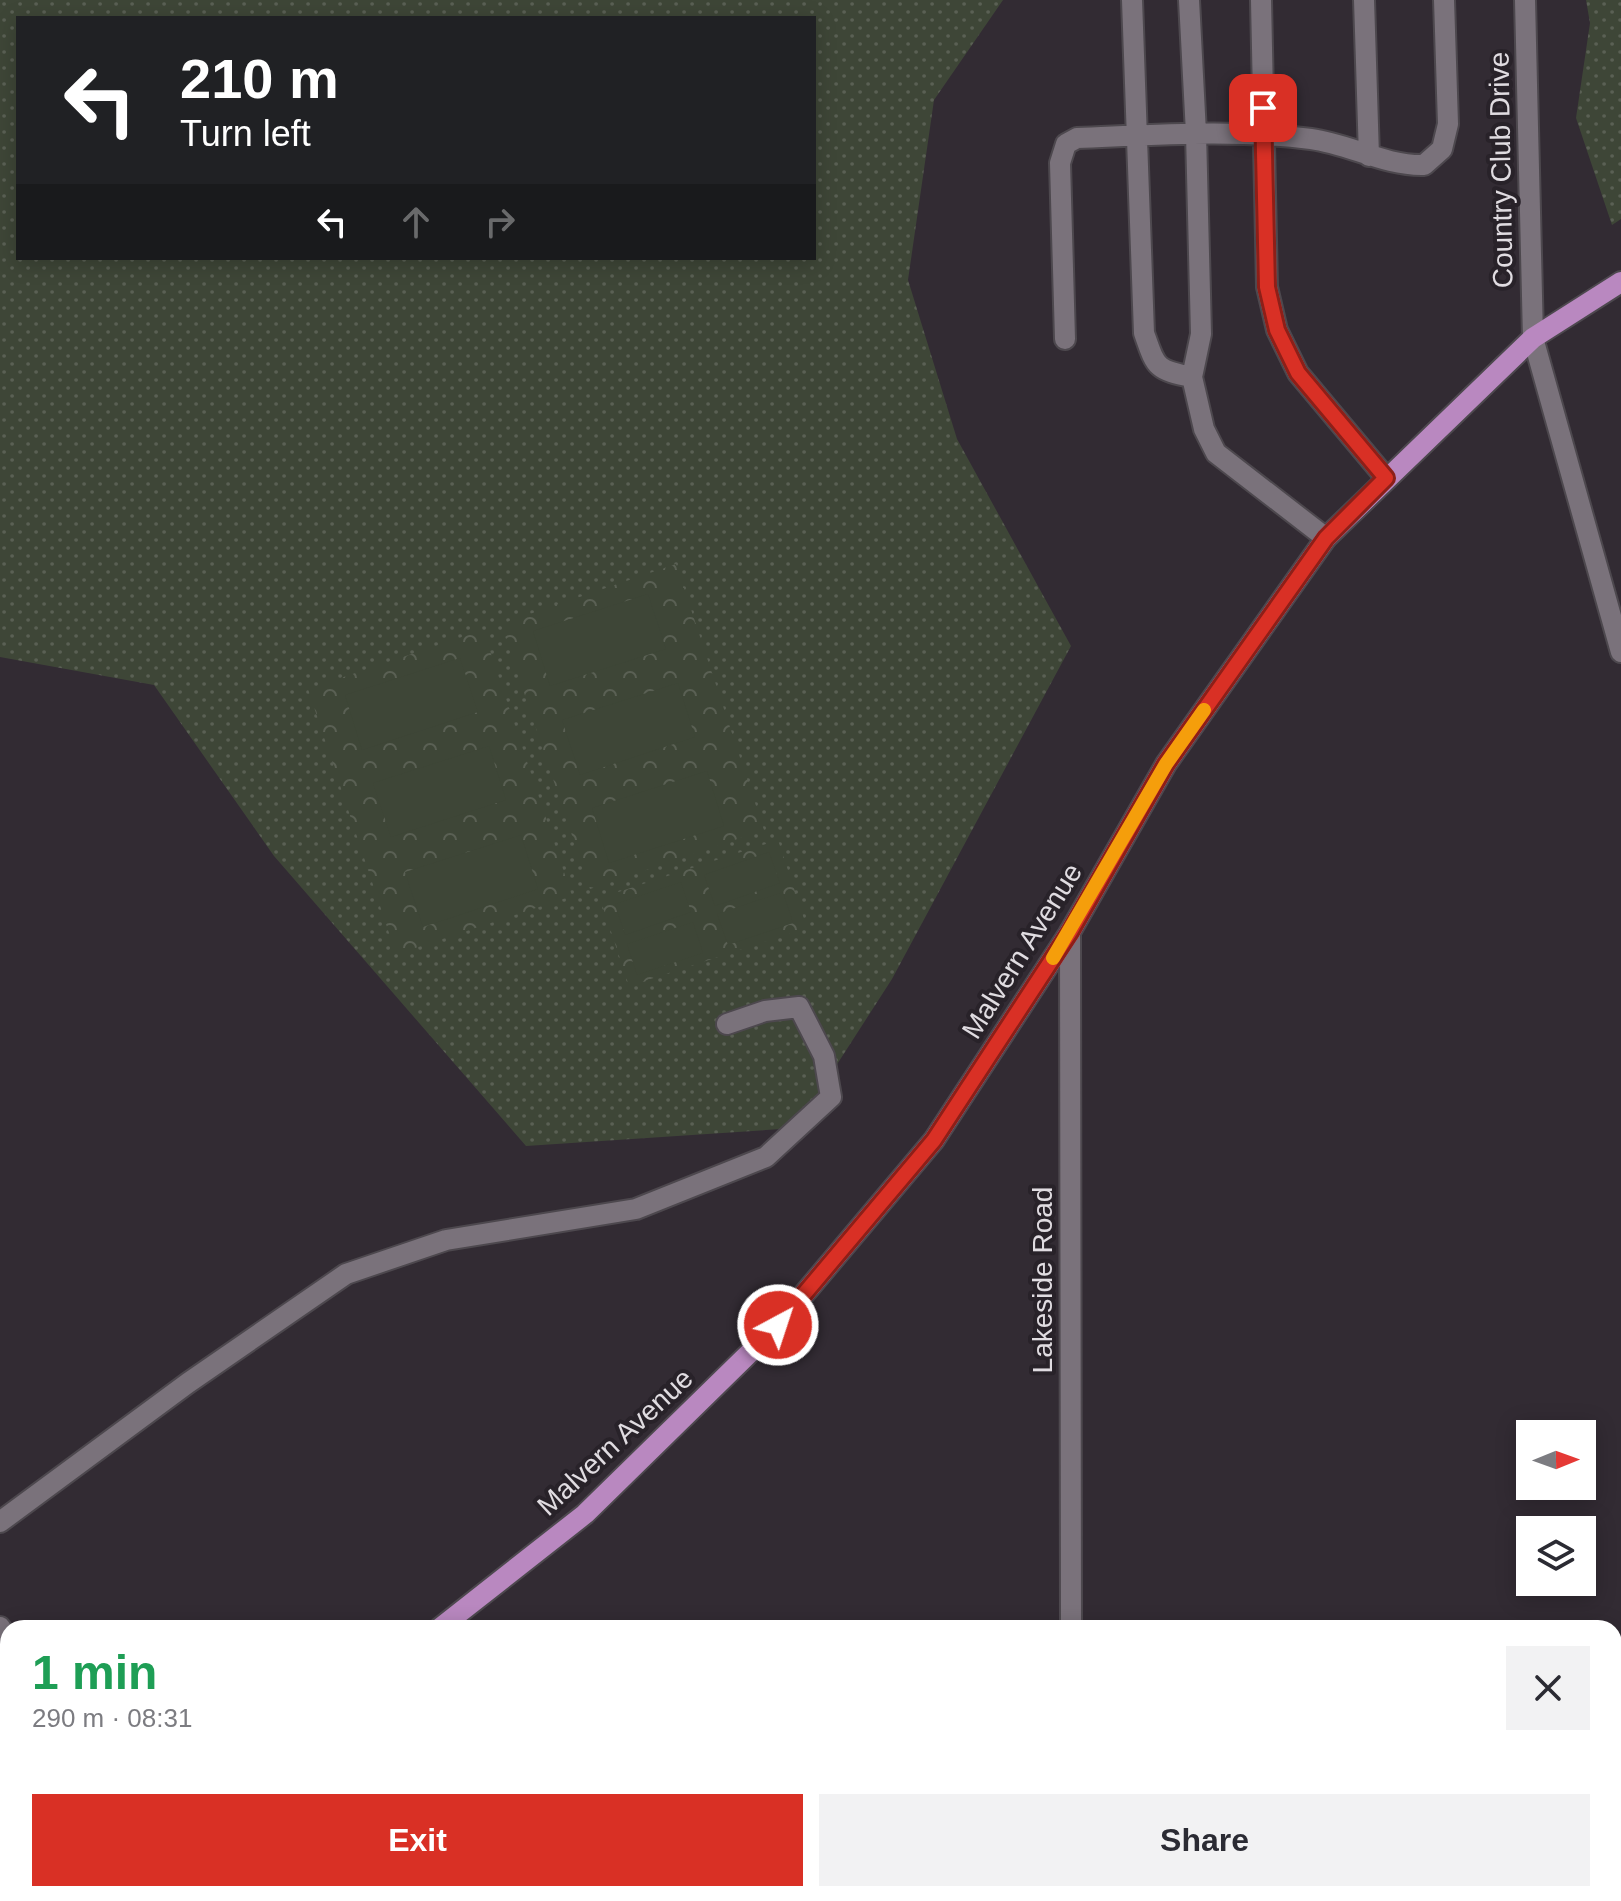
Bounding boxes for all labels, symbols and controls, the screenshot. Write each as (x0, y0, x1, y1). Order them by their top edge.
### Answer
text: 210 m (180, 47, 339, 110)
icon: left (48, 48, 152, 152)
street label: Country Club Drive (1483, 51, 1519, 289)
pin (1229, 74, 1297, 142)
icon: arrive (1241, 86, 1285, 130)
text: Turn left (180, 113, 311, 154)
icon: left (310, 200, 354, 244)
icon: ahead (394, 200, 438, 244)
icon: right (478, 200, 522, 244)
street label: Malvern Avenue (956, 858, 1088, 1044)
street label: Lakeside Road (1027, 1187, 1058, 1373)
position arrow (736, 1283, 820, 1367)
street label: Malvern Avenue (531, 1362, 699, 1522)
north arrow (1516, 1420, 1596, 1500)
map controls (1516, 1420, 1596, 1596)
button: layers (1516, 1516, 1596, 1596)
text: 1 min (32, 1646, 157, 1699)
button: close (1506, 1646, 1590, 1730)
text: 290 m · 08:31 (32, 1703, 192, 1733)
button: Exit (32, 1794, 803, 1886)
button: Share (819, 1794, 1590, 1886)

